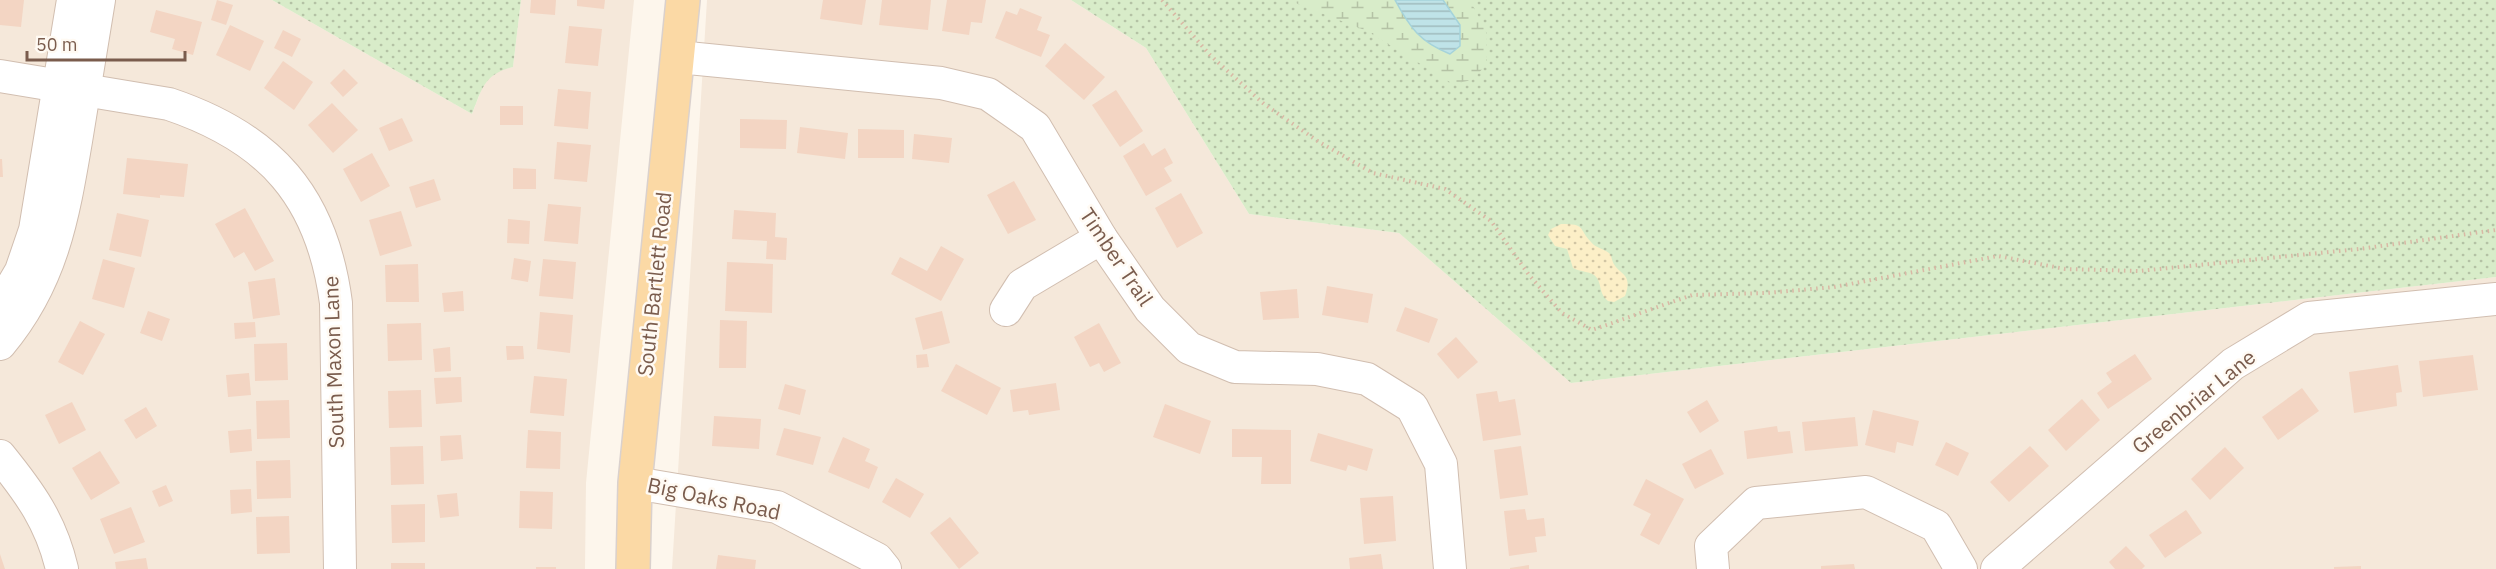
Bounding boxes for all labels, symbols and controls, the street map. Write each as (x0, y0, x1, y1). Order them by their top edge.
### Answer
scale bar (27, 24, 184, 62)
text: 50 m (36, 33, 78, 56)
street label: South Bartlett Road (630, 190, 678, 377)
street label: Timber Trail (1074, 202, 1160, 311)
street label: South Maxon Lane (316, 275, 350, 449)
street label: Greenbriar Lane (2126, 343, 2261, 460)
street label: Big Oaks Road (645, 470, 783, 526)

